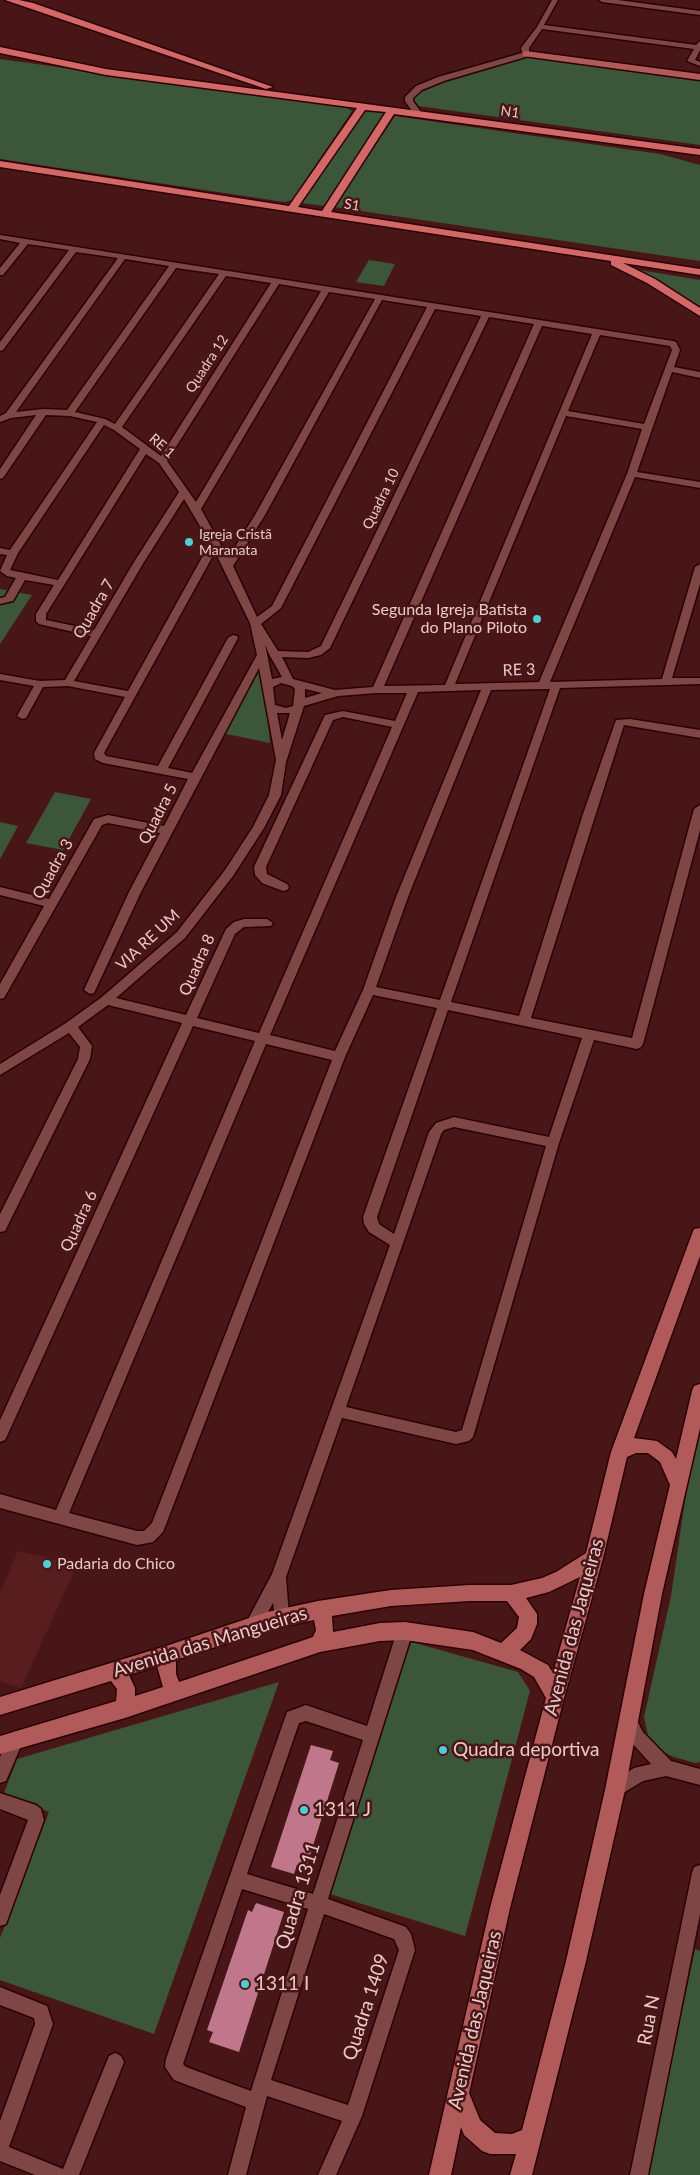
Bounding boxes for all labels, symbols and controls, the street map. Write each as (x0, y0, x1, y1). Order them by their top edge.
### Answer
street label: N1 (500, 102, 520, 122)
street label: S1 (343, 195, 361, 215)
street label: Quadra 12 (182, 332, 232, 396)
street label: RE 1 (146, 430, 178, 462)
street label: Quadra 10 (359, 466, 403, 532)
place label: Igreja Cristã Maranata (199, 526, 272, 558)
marker: Igreja Cristã Maranata (183, 536, 195, 548)
street label: Quadra 7 (69, 576, 119, 642)
place label: Segunda Igreja Batista do Plano Piloto (372, 600, 527, 638)
marker: Segunda Igreja Batista do Plano Piloto (531, 613, 543, 625)
street label: RE 3 (502, 660, 536, 680)
street label: Quadra 5 (135, 780, 181, 848)
street label: Quadra 3 (29, 836, 77, 902)
street label: VIA RE UM (112, 906, 184, 974)
street label: Quadra 8 (175, 931, 219, 999)
street label: Quadra 6 (56, 1187, 102, 1255)
street label: Avenida das Jaqueiras (539, 1536, 609, 1718)
place label: Padaria do Chico (57, 1554, 175, 1574)
marker: Padaria do Chico (41, 1558, 53, 1570)
street label: Avenida das Mangueiras (110, 1602, 310, 1682)
place label: Quadra deportiva (453, 1739, 600, 1761)
marker: Quadra deportiva (437, 1744, 449, 1756)
place label: 1311 J (314, 1799, 371, 1821)
marker: 1311 J (298, 1804, 310, 1816)
street label: Quadra 1311 (271, 1840, 325, 1952)
street label: Avenida das Jaqueiras (443, 1929, 507, 2111)
street label: Quadra 1409 (338, 1951, 394, 2063)
place label: 1311 I (255, 1973, 309, 1995)
marker: 1311 I (239, 1978, 251, 1990)
street label: Rua N (633, 1993, 665, 2047)

